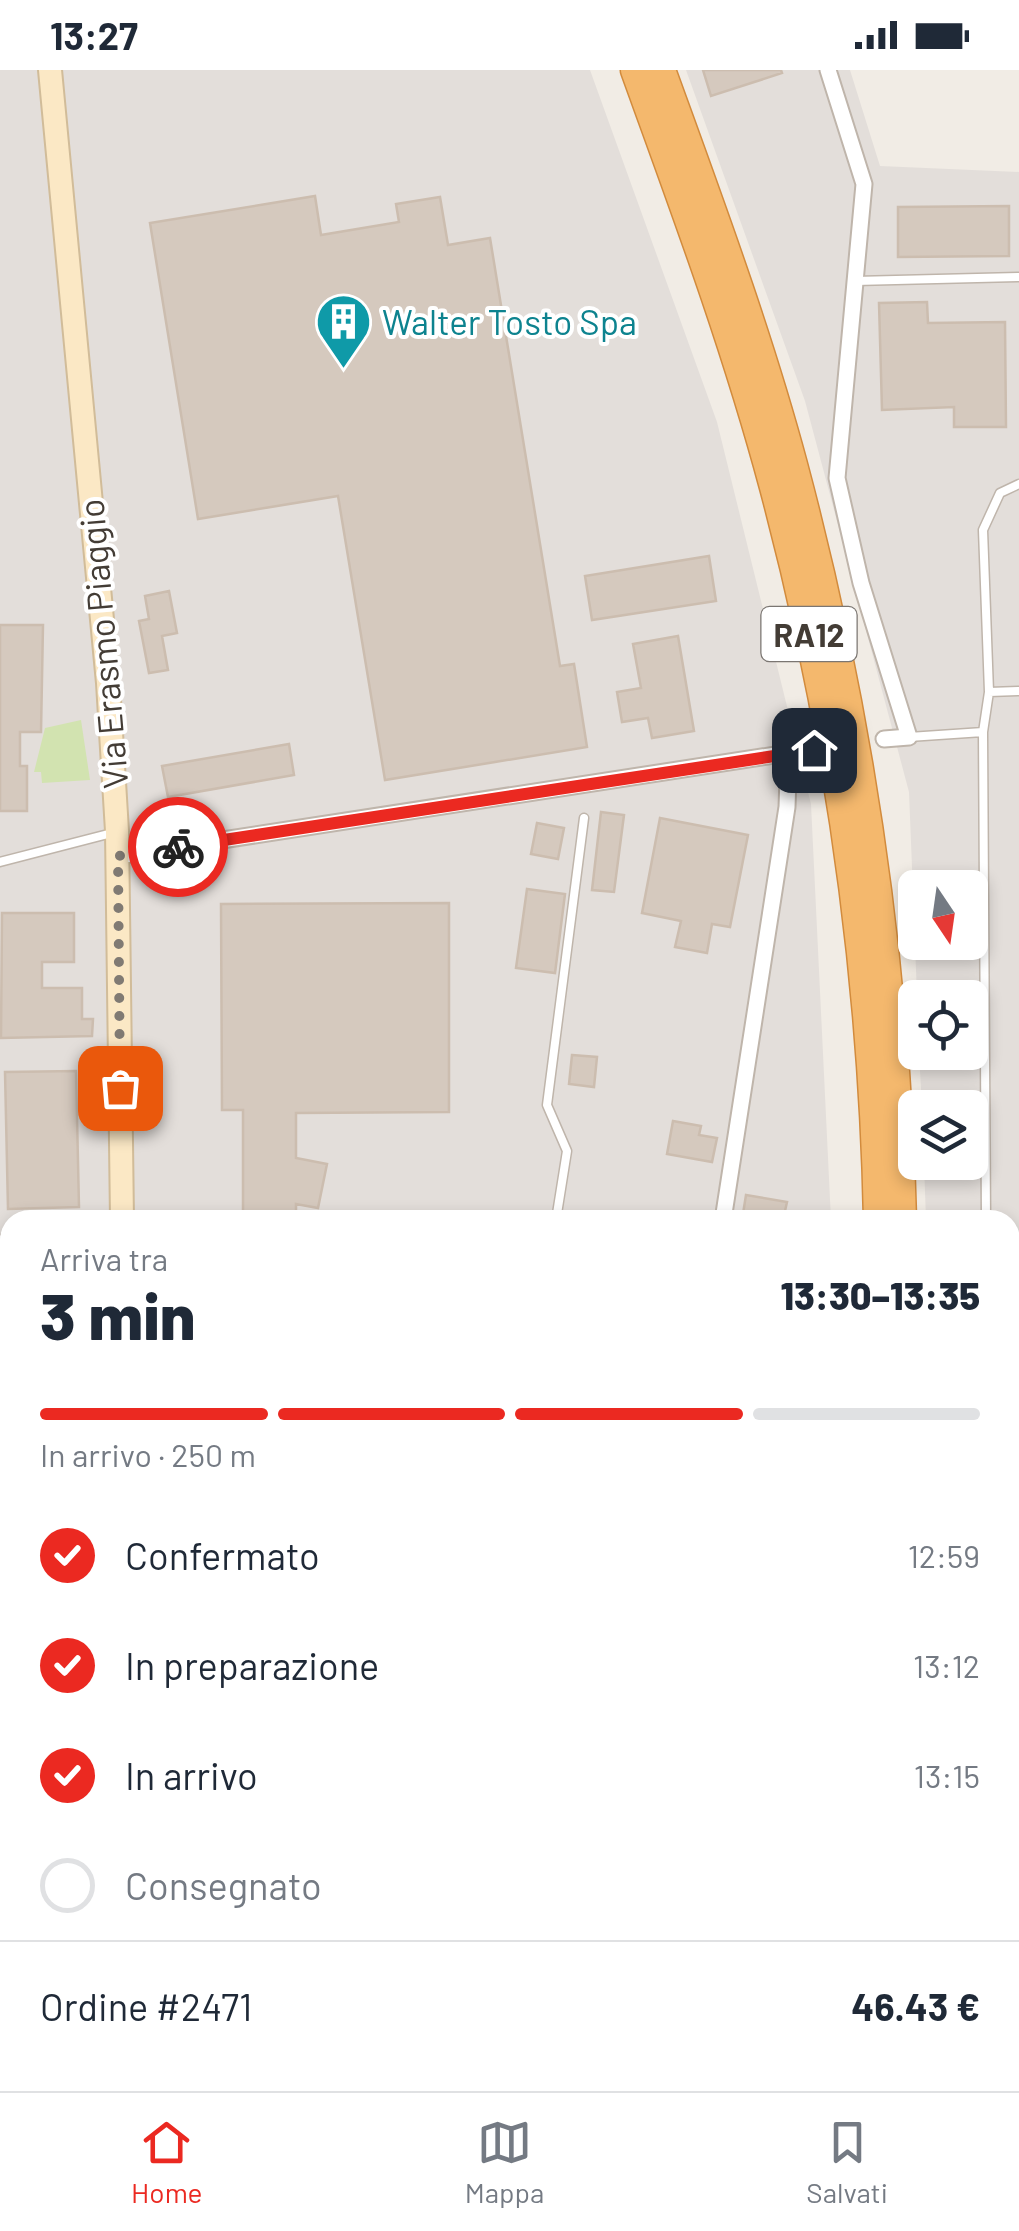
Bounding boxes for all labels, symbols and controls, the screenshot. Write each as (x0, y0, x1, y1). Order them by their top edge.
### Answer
text: 13:27 (50, 12, 138, 58)
building icon: Walter Tosto Spa (313, 291, 373, 370)
place label: Walter Tosto Spa (382, 300, 637, 342)
street label: Via Erasmo Piaggio (68, 497, 136, 791)
road number: RA12 (762, 607, 856, 661)
pin (772, 708, 857, 793)
icon: home (787, 723, 842, 778)
courier (128, 797, 228, 897)
icon: bike (151, 820, 206, 875)
north arrow (898, 870, 988, 960)
map controls (898, 870, 988, 1180)
button: locate (898, 980, 988, 1070)
pin (78, 1046, 163, 1131)
icon: bag (93, 1061, 148, 1116)
button: layers (898, 1090, 988, 1180)
text: Arriva tra (40, 1239, 168, 1277)
text: 13:30–13:35 (780, 1272, 980, 1318)
text: 3 min (40, 1275, 195, 1353)
text: In arrivo · 250 m (40, 1435, 256, 1473)
icon: check (40, 1528, 95, 1583)
text: Confermato (125, 1532, 320, 1578)
text: 12:59 (908, 1536, 980, 1574)
icon: check (40, 1638, 95, 1693)
text: In preparazione (125, 1642, 379, 1688)
text: 13:12 (913, 1646, 980, 1684)
icon: check (40, 1748, 95, 1803)
text: In arrivo (125, 1752, 258, 1798)
text: 13:15 (914, 1756, 980, 1794)
text: Consegnato (125, 1862, 322, 1908)
text: Ordine #2471 (40, 1983, 252, 2029)
text: 46.43 € (851, 1983, 980, 2029)
tab: Home (131, 2115, 203, 2209)
tab: Mappa (465, 2115, 544, 2209)
tab: Salvati (806, 2115, 888, 2209)

